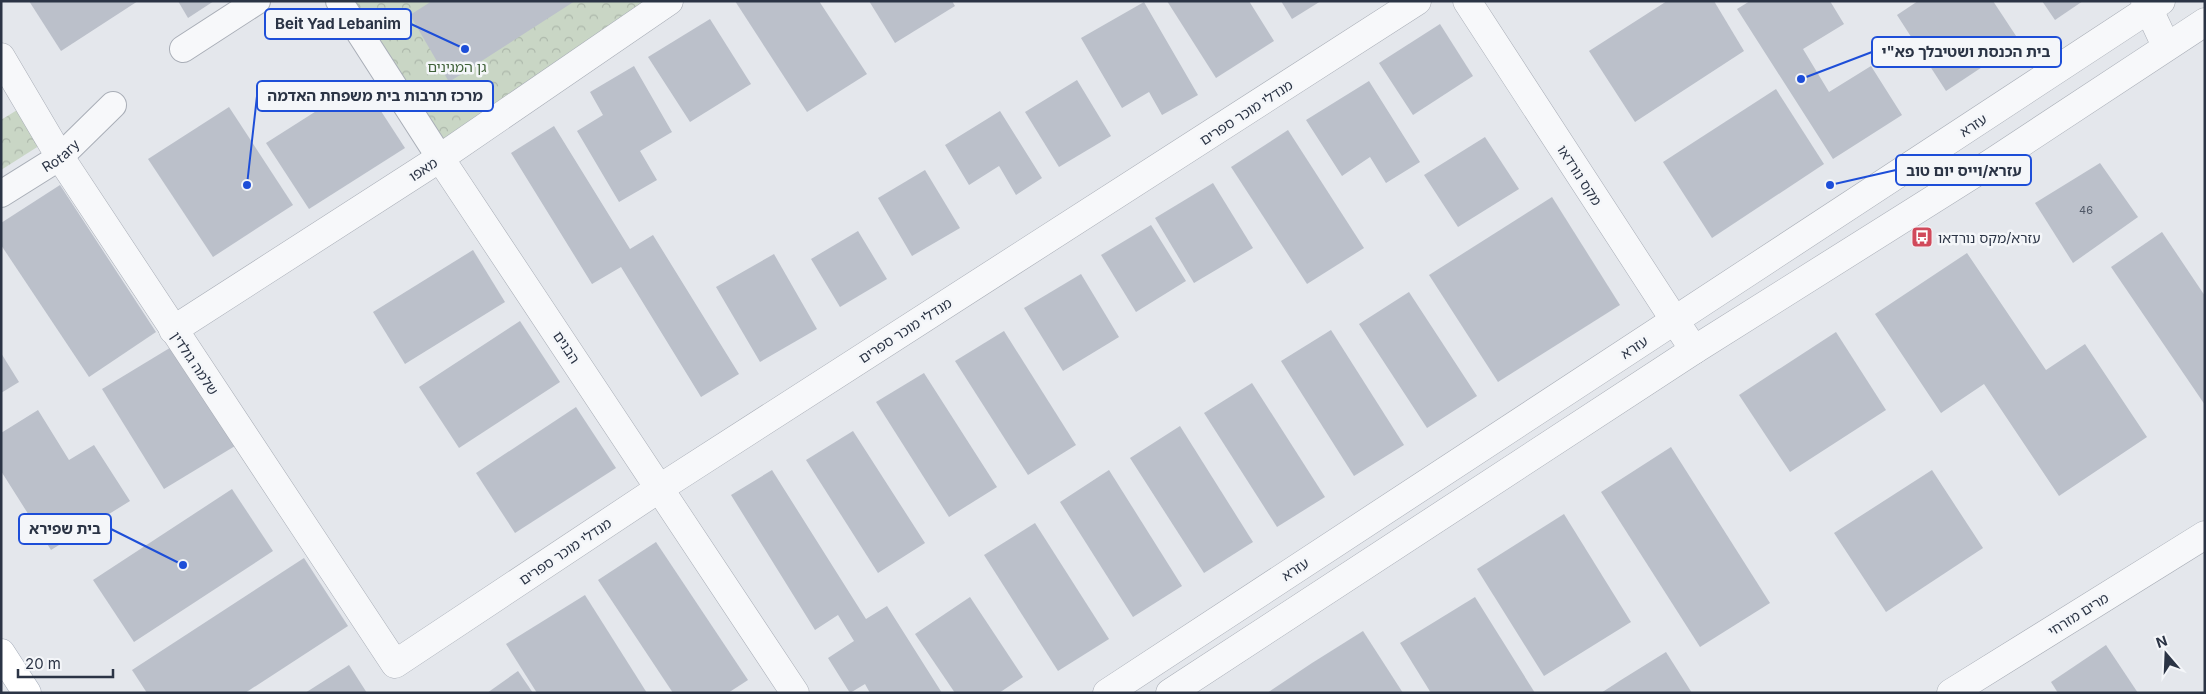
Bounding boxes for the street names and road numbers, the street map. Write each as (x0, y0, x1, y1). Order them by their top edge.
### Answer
street label: מנדלי מוכר ספרים (1196, 76, 1296, 148)
street label: עזרא (1956, 110, 1990, 140)
street label: Rotary (38, 135, 82, 175)
street label: מקס נורדאו (1554, 142, 1606, 208)
street label: מאפו (406, 154, 440, 184)
street label: מנדלי מוכר ספרים (855, 294, 955, 366)
street label: שלמה גולדין (168, 328, 222, 398)
street label: הבנים (550, 328, 584, 366)
street label: עזרא (1617, 332, 1651, 362)
street label: מנדלי מוכר ספרים (516, 514, 614, 588)
street label: עזרא (1278, 554, 1312, 584)
street label: מרים מזרחי (2045, 589, 2111, 639)

